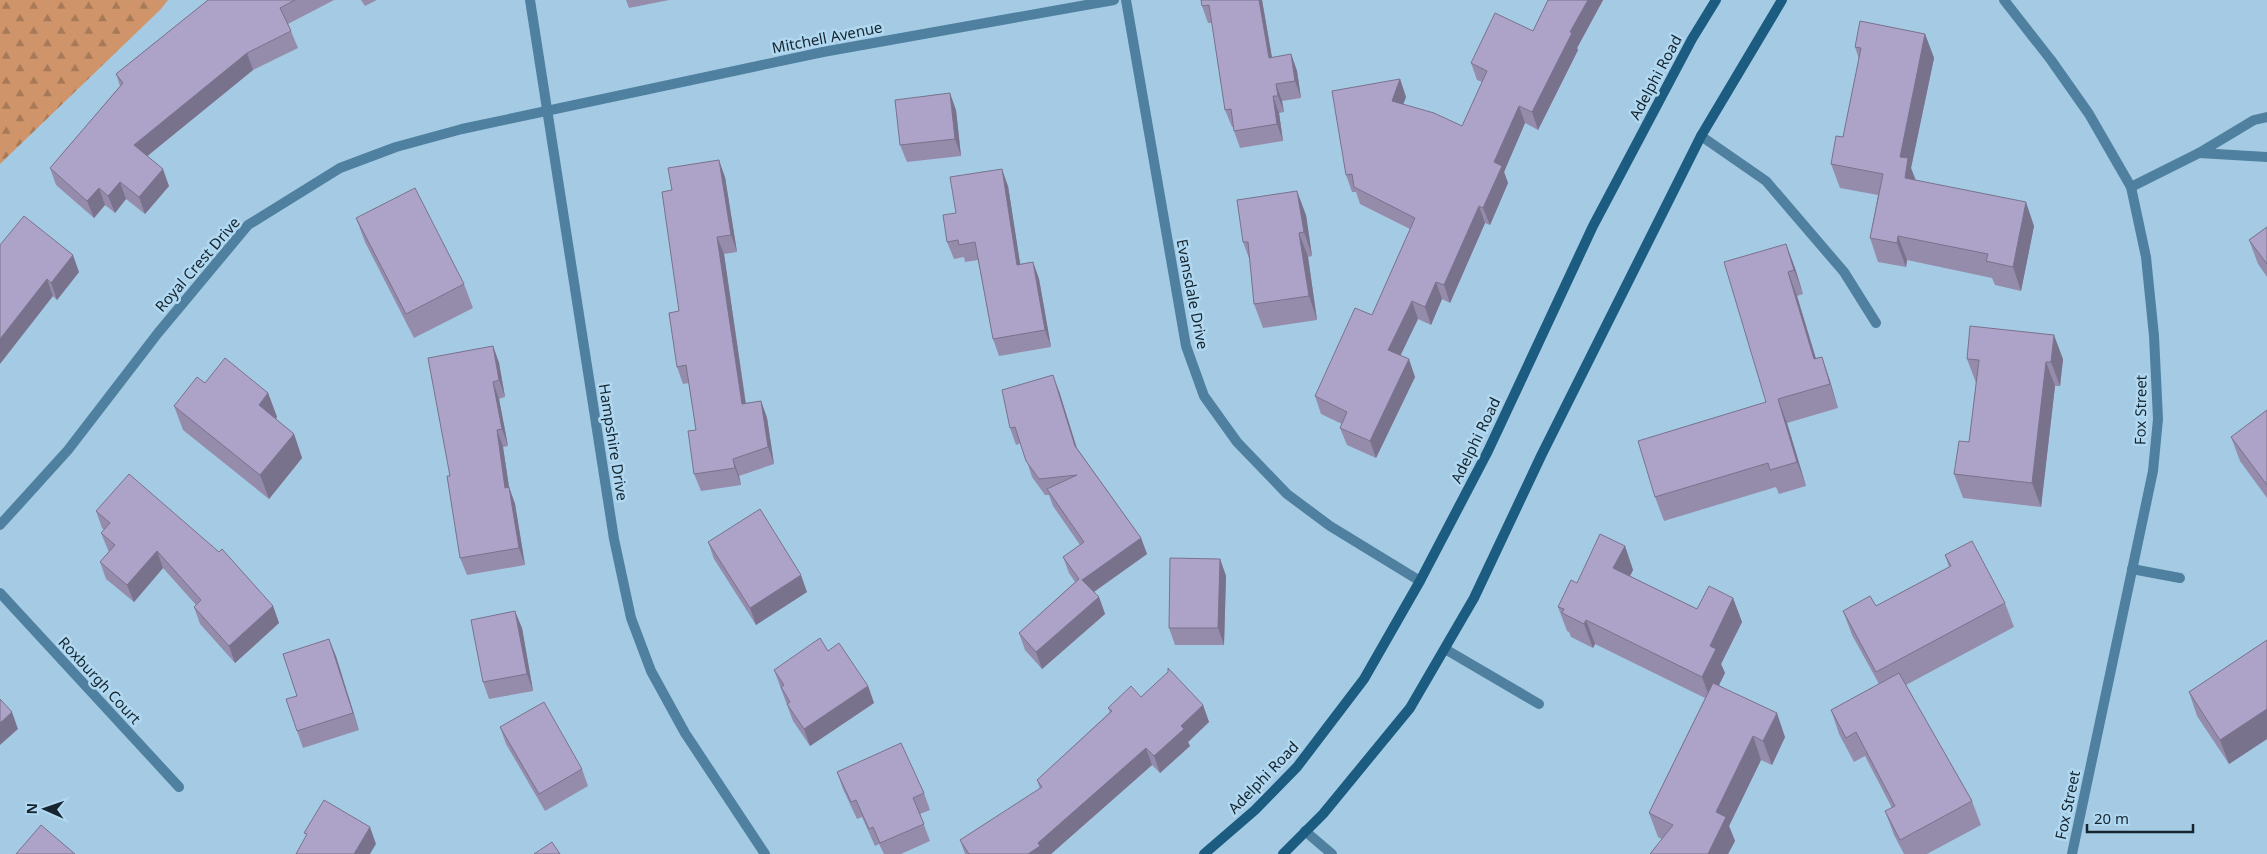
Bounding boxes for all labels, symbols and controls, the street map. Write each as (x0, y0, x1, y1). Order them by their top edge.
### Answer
street label: Mitchell Avenue (770, 16, 884, 58)
street label: Adelphi Road (1624, 31, 1686, 123)
street label: Royal Crest Drive (150, 212, 244, 316)
street label: Evansdale Drive (1173, 237, 1213, 351)
street label: Fox Street (2129, 374, 2151, 445)
street label: Hampshire Drive (595, 382, 633, 502)
street label: Adelphi Road (1446, 394, 1504, 486)
street label: Roxburgh Court (54, 632, 146, 728)
street label: Adelphi Road (1223, 736, 1303, 818)
street label: Fox Street (2050, 768, 2084, 841)
north arrow (20, 784, 70, 834)
scale bar (2087, 802, 2193, 834)
text: N (22, 803, 41, 815)
text: 20 m (2094, 808, 2129, 828)

